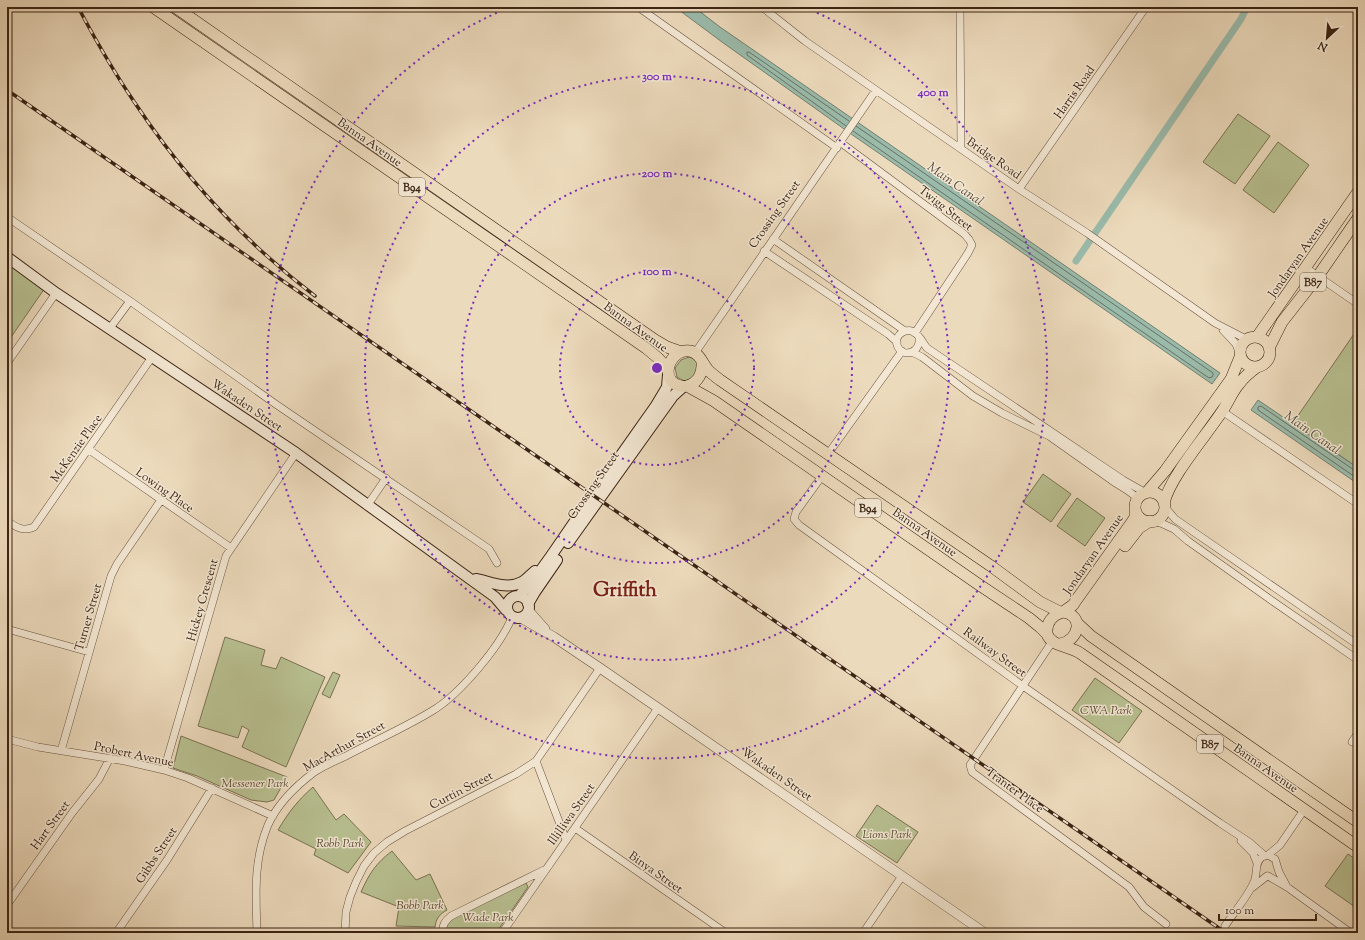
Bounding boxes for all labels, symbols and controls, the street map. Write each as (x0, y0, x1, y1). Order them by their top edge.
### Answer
north arrow (1307, 18, 1347, 58)
text: N (1315, 37, 1331, 56)
street label: Harris Road (1050, 62, 1100, 123)
text: 300 m (642, 68, 672, 86)
text: 400 m (916, 84, 949, 102)
street label: Banna Avenue (333, 114, 406, 172)
street label: Bridge Road (962, 133, 1025, 184)
water label: Main Canal (923, 159, 987, 211)
text: 200 m (642, 165, 672, 183)
street label: Crossing Street (745, 177, 805, 252)
road number: B94 (399, 178, 425, 196)
street label: Twigg Street (914, 182, 976, 236)
street label: Jondaryan Avenue (1264, 213, 1334, 302)
text: 100 m (641, 263, 672, 281)
road number: B87 (1300, 273, 1326, 291)
street label: Banna Avenue (600, 298, 672, 358)
centre of rings (650, 361, 664, 375)
street label: Wakaden Street (207, 375, 286, 436)
water label: Main Canal (1280, 408, 1344, 460)
street label: McKenzie Place (47, 410, 107, 486)
street label: Crossing Street (564, 448, 624, 523)
street label: Lowing Place (132, 464, 198, 518)
road number: B94 (855, 499, 881, 517)
street label: Banna Avenue (888, 504, 961, 562)
street label: Jondaryan Avenue (1059, 510, 1129, 599)
street label: Hickey Crescent (183, 557, 223, 644)
district label: Griffith (593, 577, 657, 606)
street label: Turner Street (71, 581, 107, 653)
street label: Railway Street (959, 624, 1030, 682)
park label: CWA Park (1080, 702, 1133, 720)
street label: MacArthur Street (300, 717, 389, 777)
road number: B87 (1197, 735, 1223, 753)
street label: Probert Avenue (92, 738, 176, 772)
street label: Banna Avenue (1229, 740, 1302, 798)
street label: Wakaden Street (737, 744, 816, 806)
street label: Tranter Place (982, 764, 1047, 818)
street label: Curtin Street (427, 767, 496, 815)
park label: Messener Park (221, 775, 289, 793)
street label: Illilliwa Street (544, 780, 600, 849)
street label: Hart Street (27, 797, 75, 854)
street label: Gibbs Street (132, 824, 182, 887)
park label: Lions Park (862, 826, 912, 844)
park label: Robb Park (316, 835, 364, 853)
street label: Binya Street (625, 847, 686, 898)
scale bar (1219, 896, 1316, 922)
park label: Bobb Park (396, 897, 444, 915)
text: 100 m (1225, 902, 1254, 920)
park label: Wade Park (462, 909, 514, 927)

